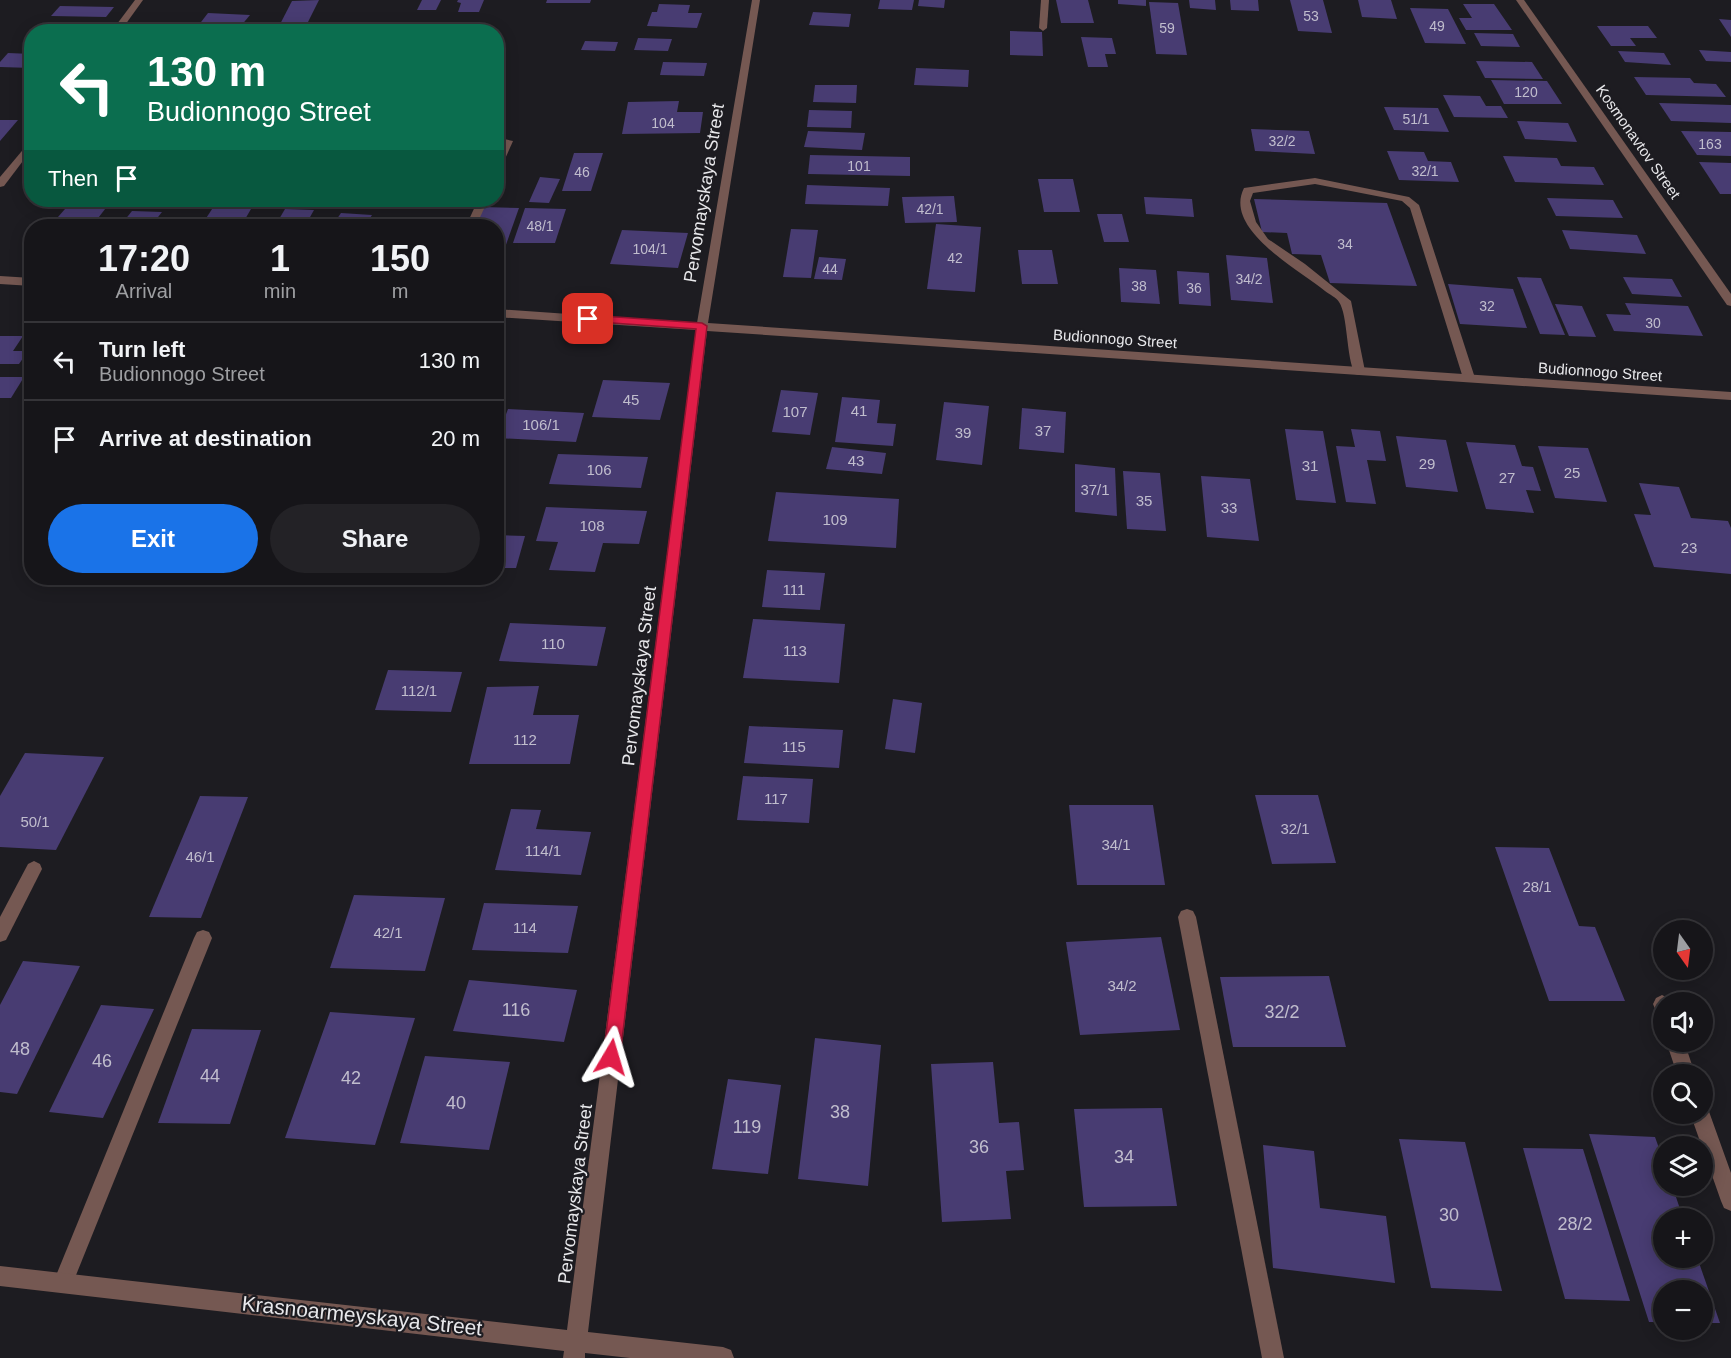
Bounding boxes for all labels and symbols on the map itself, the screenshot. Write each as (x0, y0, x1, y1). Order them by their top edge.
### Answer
house number: 53 (1303, 8, 1319, 24)
house number: 49 (1429, 18, 1445, 34)
house number: 59 (1159, 20, 1175, 36)
street label: Kosmonavtov Street (1593, 82, 1685, 203)
house number: 120 (1514, 84, 1538, 100)
street label: Pervomayskaya Street (680, 102, 728, 284)
house number: 51/1 (1402, 111, 1430, 127)
house number: 104 (651, 115, 675, 131)
house number: 32/2 (1268, 133, 1296, 149)
house number: 163 (1698, 136, 1722, 152)
house number: 101 (847, 158, 871, 174)
house number: 32/1 (1411, 163, 1439, 179)
house number: 46 (574, 164, 590, 180)
house number: 42/1 (916, 201, 944, 217)
house number: 48/1 (526, 218, 554, 234)
house number: 34 (1337, 236, 1353, 252)
house number: 104/1 (632, 241, 668, 257)
house number: 42 (947, 250, 963, 266)
house number: 44 (822, 261, 838, 277)
house number: 34/2 (1235, 271, 1263, 287)
house number: 38 (1131, 278, 1147, 294)
house number: 36 (1186, 280, 1202, 296)
pin (562, 293, 613, 344)
house number: 32 (1479, 298, 1495, 314)
house number: 30 (1645, 315, 1661, 331)
street label: Budionnogo Street (1052, 326, 1178, 351)
street label: Budionnogo Street (1537, 359, 1663, 384)
house number: 45 (623, 391, 639, 408)
house number: 41 (851, 402, 867, 419)
house number: 107 (782, 403, 808, 420)
house number: 106/1 (522, 416, 560, 433)
house number: 37 (1035, 422, 1051, 439)
house number: 39 (955, 424, 971, 441)
house number: 43 (848, 452, 864, 469)
house number: 29 (1419, 455, 1435, 472)
house number: 31 (1302, 457, 1318, 474)
house number: 106 (586, 461, 612, 478)
house number: 25 (1564, 464, 1580, 481)
house number: 27 (1499, 469, 1515, 486)
house number: 37/1 (1080, 481, 1110, 498)
house number: 35 (1136, 492, 1152, 509)
house number: 33 (1221, 499, 1237, 516)
house number: 109 (822, 511, 848, 528)
house number: 108 (579, 517, 605, 534)
house number: 23 (1681, 539, 1697, 556)
house number: 111 (783, 581, 805, 598)
street label: Pervomayskaya Street (618, 585, 660, 767)
house number: 110 (541, 635, 565, 652)
house number: 113 (783, 642, 807, 659)
house number: 112/1 (401, 682, 437, 699)
house number: 112 (513, 731, 537, 748)
house number: 115 (782, 738, 806, 755)
house number: 117 (764, 790, 788, 807)
house number: 50/1 (20, 813, 50, 830)
house number: 32/1 (1280, 820, 1310, 837)
house number: 34/1 (1101, 836, 1131, 853)
house number: 114/1 (525, 842, 561, 859)
house number: 46/1 (185, 848, 215, 865)
house number: 28/1 (1522, 878, 1552, 895)
house number: 114 (513, 919, 537, 936)
north arrow (1653, 920, 1713, 980)
house number: 42/1 (373, 924, 403, 941)
house number: 34/2 (1107, 977, 1137, 994)
house number: 116 (502, 1000, 530, 1020)
house number: 32/2 (1264, 1002, 1300, 1022)
position arrow (579, 1025, 643, 1089)
house number: 48 (10, 1039, 30, 1059)
house number: 46 (92, 1051, 112, 1071)
house number: 44 (200, 1066, 220, 1086)
house number: 42 (341, 1068, 361, 1088)
house number: 40 (446, 1093, 466, 1113)
house number: 38 (830, 1102, 850, 1122)
street label: Pervomayskaya Street (554, 1103, 596, 1285)
house number: 119 (733, 1117, 761, 1137)
house number: 36 (969, 1137, 989, 1157)
house number: 34 (1114, 1147, 1134, 1167)
house number: 30 (1439, 1205, 1459, 1225)
house number: 28/2 (1557, 1214, 1593, 1234)
street label: Krasnoarmeyskaya Street (241, 1291, 484, 1340)

